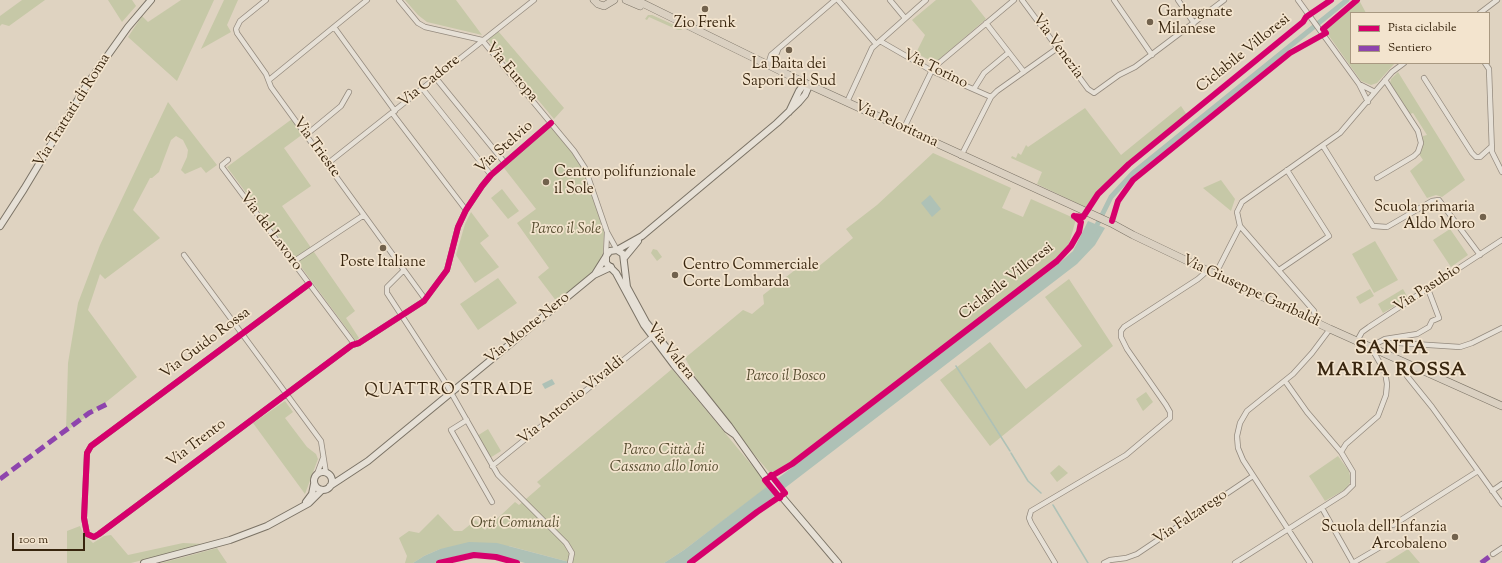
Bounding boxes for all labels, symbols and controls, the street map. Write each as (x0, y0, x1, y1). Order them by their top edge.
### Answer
marker: Zio Frenk (700, 4, 710, 14)
place label: Garbagnate Milanese (1158, 4, 1232, 39)
street label: Via Venezia (1027, 11, 1087, 83)
street label: Ciclabile Villoresi (1194, 11, 1294, 97)
legend (1350, 12, 1490, 64)
place label: Zio Frenk (674, 15, 736, 33)
marker: Garbagnate Milanese (1145, 17, 1155, 27)
text: Pista ciclabile (1388, 19, 1457, 37)
text: Sentiero (1388, 39, 1432, 57)
street label: Via Europa (481, 40, 541, 106)
marker: La Baita dei Sapori del Sud (784, 45, 794, 55)
street label: Via Torino (900, 47, 970, 93)
street label: Via Trattati di Roma (31, 51, 115, 171)
street label: Via Cadore (396, 52, 464, 112)
place label: La Baita dei Sapori del Sud (742, 56, 836, 91)
street label: Via Peloritana (851, 98, 941, 152)
street label: Via Trieste (288, 115, 344, 181)
street label: Via Stelvio (473, 118, 537, 178)
place label: Centro polifunzionale il Sole (554, 164, 696, 199)
marker: Centro polifunzionale il Sole (541, 177, 551, 187)
street label: Via del Lavoro (235, 189, 305, 275)
place label: Scuola primaria Aldo Moro (1374, 199, 1475, 234)
marker: Scuola primaria Aldo Moro (1478, 212, 1488, 222)
park label: Parco il Sole (531, 221, 601, 239)
street label: Ciclabile Villoresi (956, 239, 1058, 325)
marker: Poste Italiane (378, 243, 388, 253)
street label: Via Giuseppe Garibaldi (1179, 252, 1323, 332)
place label: Poste Italiane (340, 254, 426, 272)
place label: Centro Commerciale Corte Lombarda (683, 257, 819, 292)
street label: Via Pasubio (1391, 261, 1465, 317)
marker: Centro Commerciale Corte Lombarda (670, 270, 680, 280)
street label: Via Monte Nero (482, 289, 574, 369)
street label: Via Guido Rossa (158, 304, 254, 384)
street label: Via Valera (642, 320, 698, 384)
district label: SANTA MARIA ROSSA (1317, 339, 1467, 383)
street label: Via Antonio Vivaldi (515, 353, 629, 449)
park label: Parco il Bosco (746, 368, 826, 386)
district label: QUATTRO STRADE (364, 381, 534, 401)
street label: Via Trento (164, 416, 230, 472)
park label: Parco Città di Cassano allo Ionio (610, 442, 718, 477)
street label: Via Falzarego (1151, 487, 1231, 549)
park label: Orti Comunali (470, 515, 560, 533)
place label: Scuola dell'Infanzia Arcobaleno (1321, 519, 1447, 554)
scale bar (14, 525, 87, 551)
text: 100 m (19, 531, 48, 549)
marker: Scuola dell'Infanzia Arcobaleno (1450, 532, 1460, 542)

